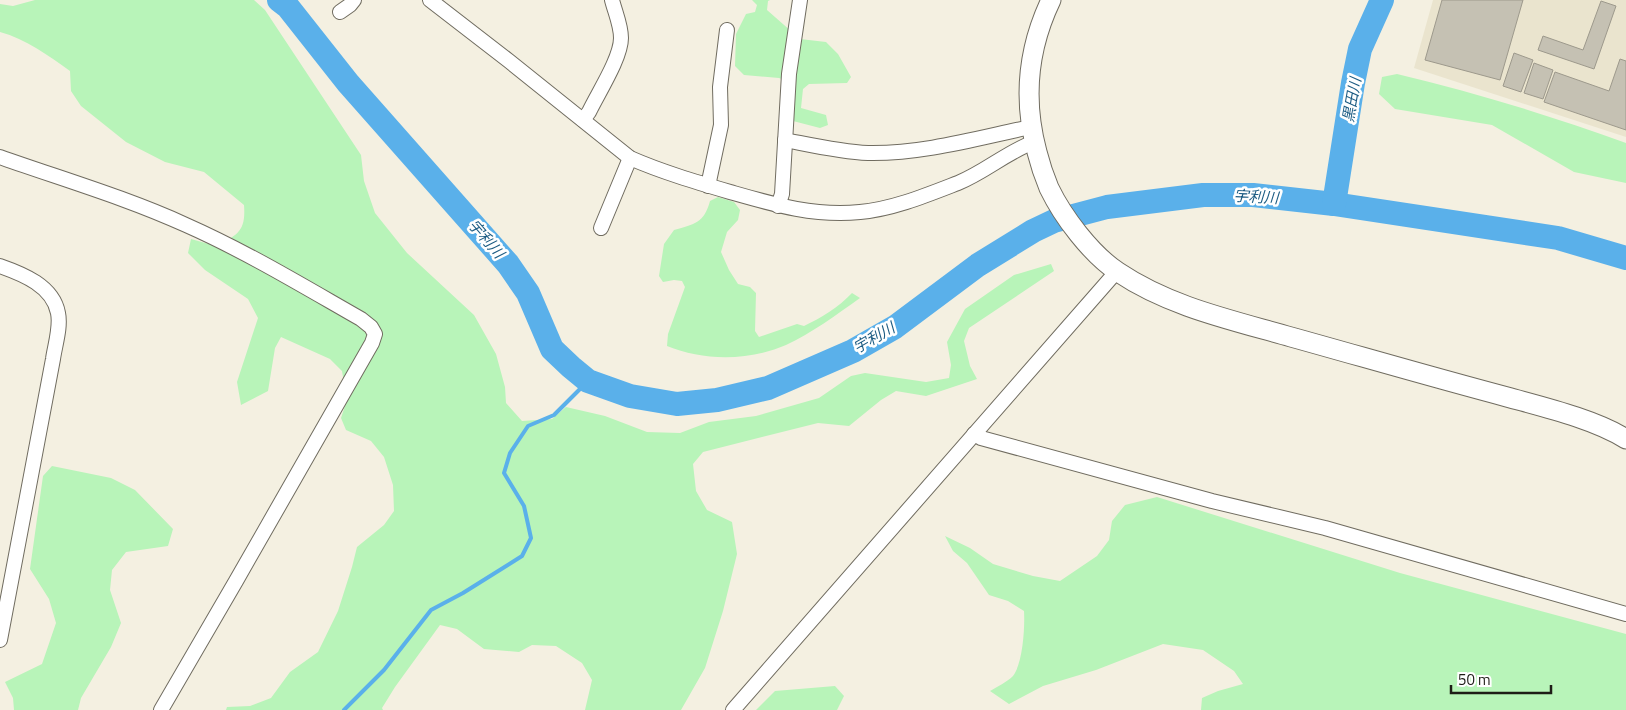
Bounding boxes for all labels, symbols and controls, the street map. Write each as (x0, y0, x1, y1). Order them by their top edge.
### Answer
water label: 黒田川 (1336, 74, 1367, 124)
water label: 宇利川 (1233, 184, 1281, 209)
water label: 宇利川 (463, 214, 511, 265)
water label: 宇利川 (849, 315, 901, 359)
scale bar (1451, 662, 1551, 694)
text: 50 m (1458, 668, 1491, 691)

